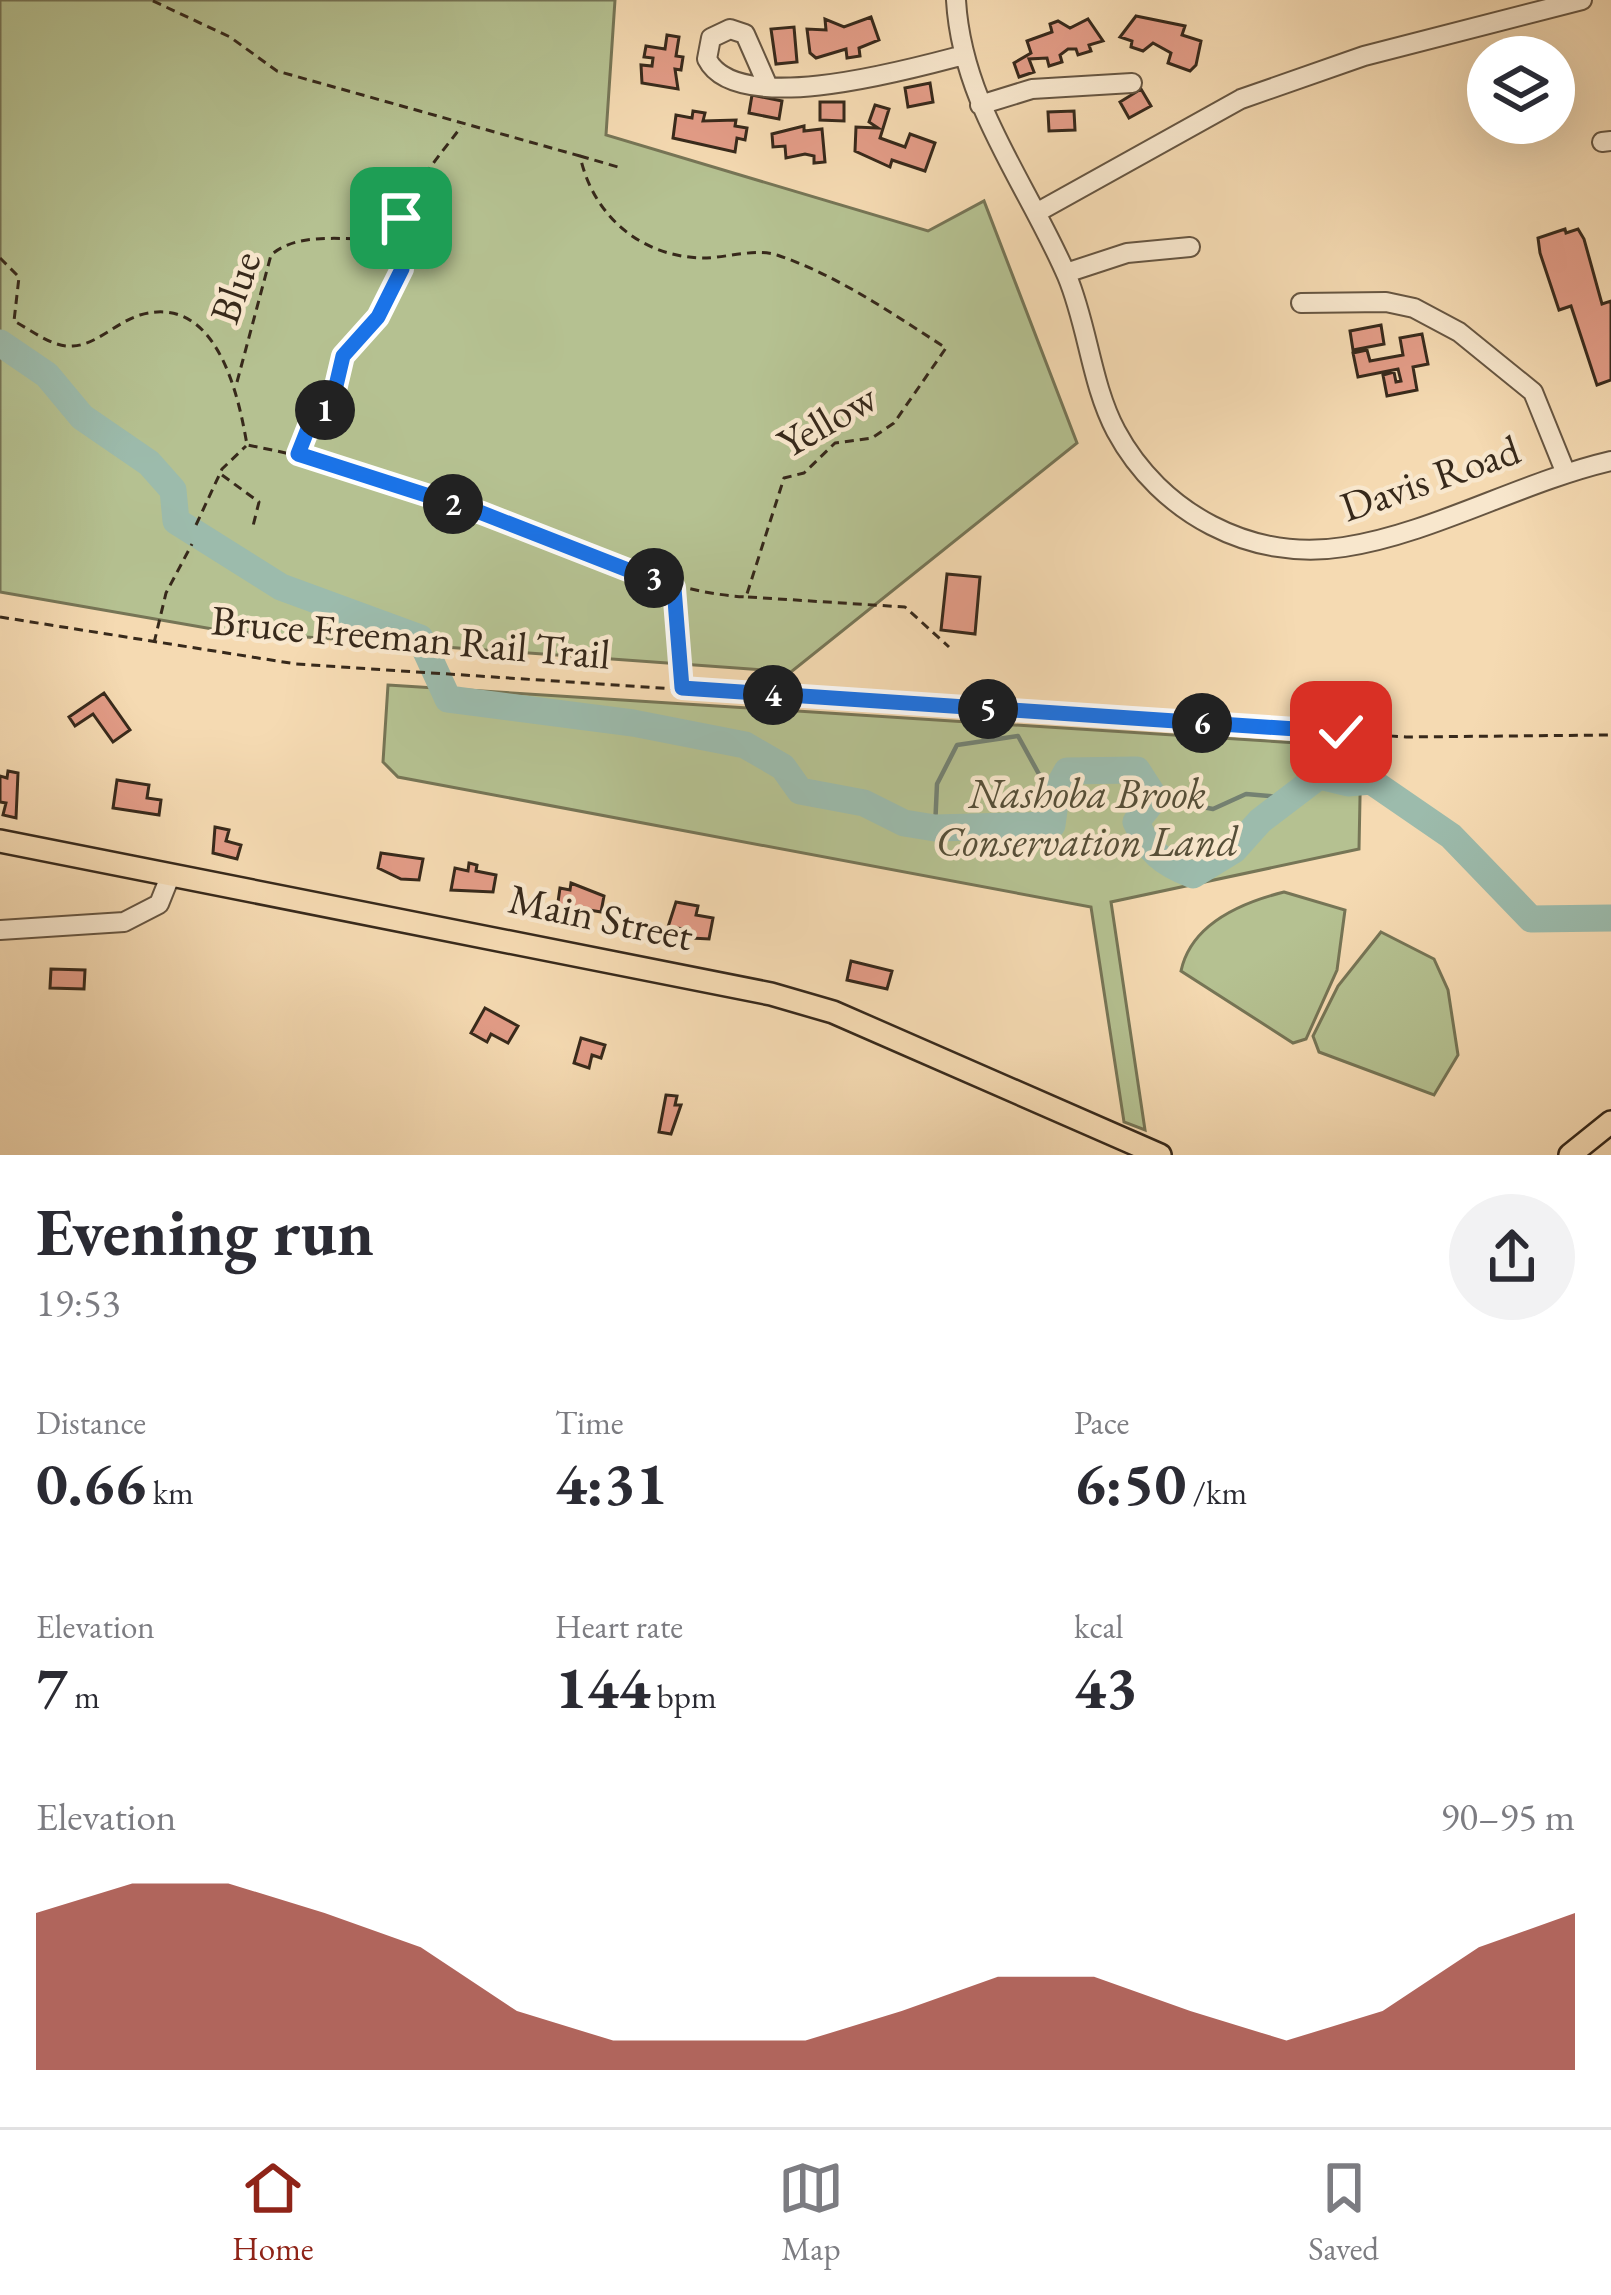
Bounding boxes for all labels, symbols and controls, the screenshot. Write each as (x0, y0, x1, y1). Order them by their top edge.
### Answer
map controls (1467, 36, 1575, 144)
button: layers (1467, 36, 1575, 144)
pin (350, 167, 452, 269)
icon: arrive (368, 185, 434, 251)
street label: Blue (197, 243, 273, 331)
street label: Yellow (768, 370, 887, 470)
pin: 1 (295, 380, 355, 440)
text: 1 (316, 388, 334, 431)
street label: Davis Road (1333, 421, 1528, 534)
pin: 2 (423, 474, 483, 534)
text: 2 (444, 482, 462, 525)
pin: 3 (624, 548, 684, 608)
text: 3 (645, 556, 663, 599)
street label: Bruce Freeman Rail Trail (209, 592, 613, 682)
pin: 4 (743, 665, 803, 725)
text: 4 (764, 673, 782, 716)
pin: 5 (958, 679, 1018, 739)
pin (1290, 681, 1392, 783)
text: 5 (979, 687, 997, 730)
pin: 6 (1172, 693, 1232, 753)
icon: check (1308, 699, 1374, 765)
text: 6 (1193, 701, 1211, 744)
park label: Nashoba Brook Conservation Land (936, 766, 1239, 869)
street label: Main Street (504, 871, 698, 963)
text: Evening run (36, 1189, 374, 1275)
button: share (1449, 1194, 1575, 1320)
text: 19:53 (36, 1277, 121, 1328)
text: Distance (36, 1401, 146, 1444)
text: Time (555, 1401, 624, 1444)
text: Pace (1074, 1401, 1129, 1444)
text: 0.66 (36, 1444, 146, 1522)
text: 4:31 (555, 1444, 667, 1522)
text: 6:50 (1074, 1444, 1186, 1522)
text: km (146, 1471, 194, 1514)
text: /km (1186, 1471, 1247, 1514)
text: Elevation (36, 1605, 155, 1648)
text: Heart rate (555, 1605, 683, 1648)
text: kcal (1074, 1605, 1124, 1648)
text: 7 (36, 1648, 68, 1726)
text: 144 (555, 1648, 650, 1726)
text: 43 (1074, 1648, 1137, 1726)
text: m (68, 1675, 100, 1718)
text: bpm (650, 1675, 717, 1718)
text: Elevation (36, 1791, 176, 1842)
text: 90–95 m (1441, 1791, 1575, 1842)
tab: Home (232, 2155, 314, 2270)
tab: Map (778, 2155, 844, 2270)
tab: Saved (1308, 2155, 1379, 2270)

